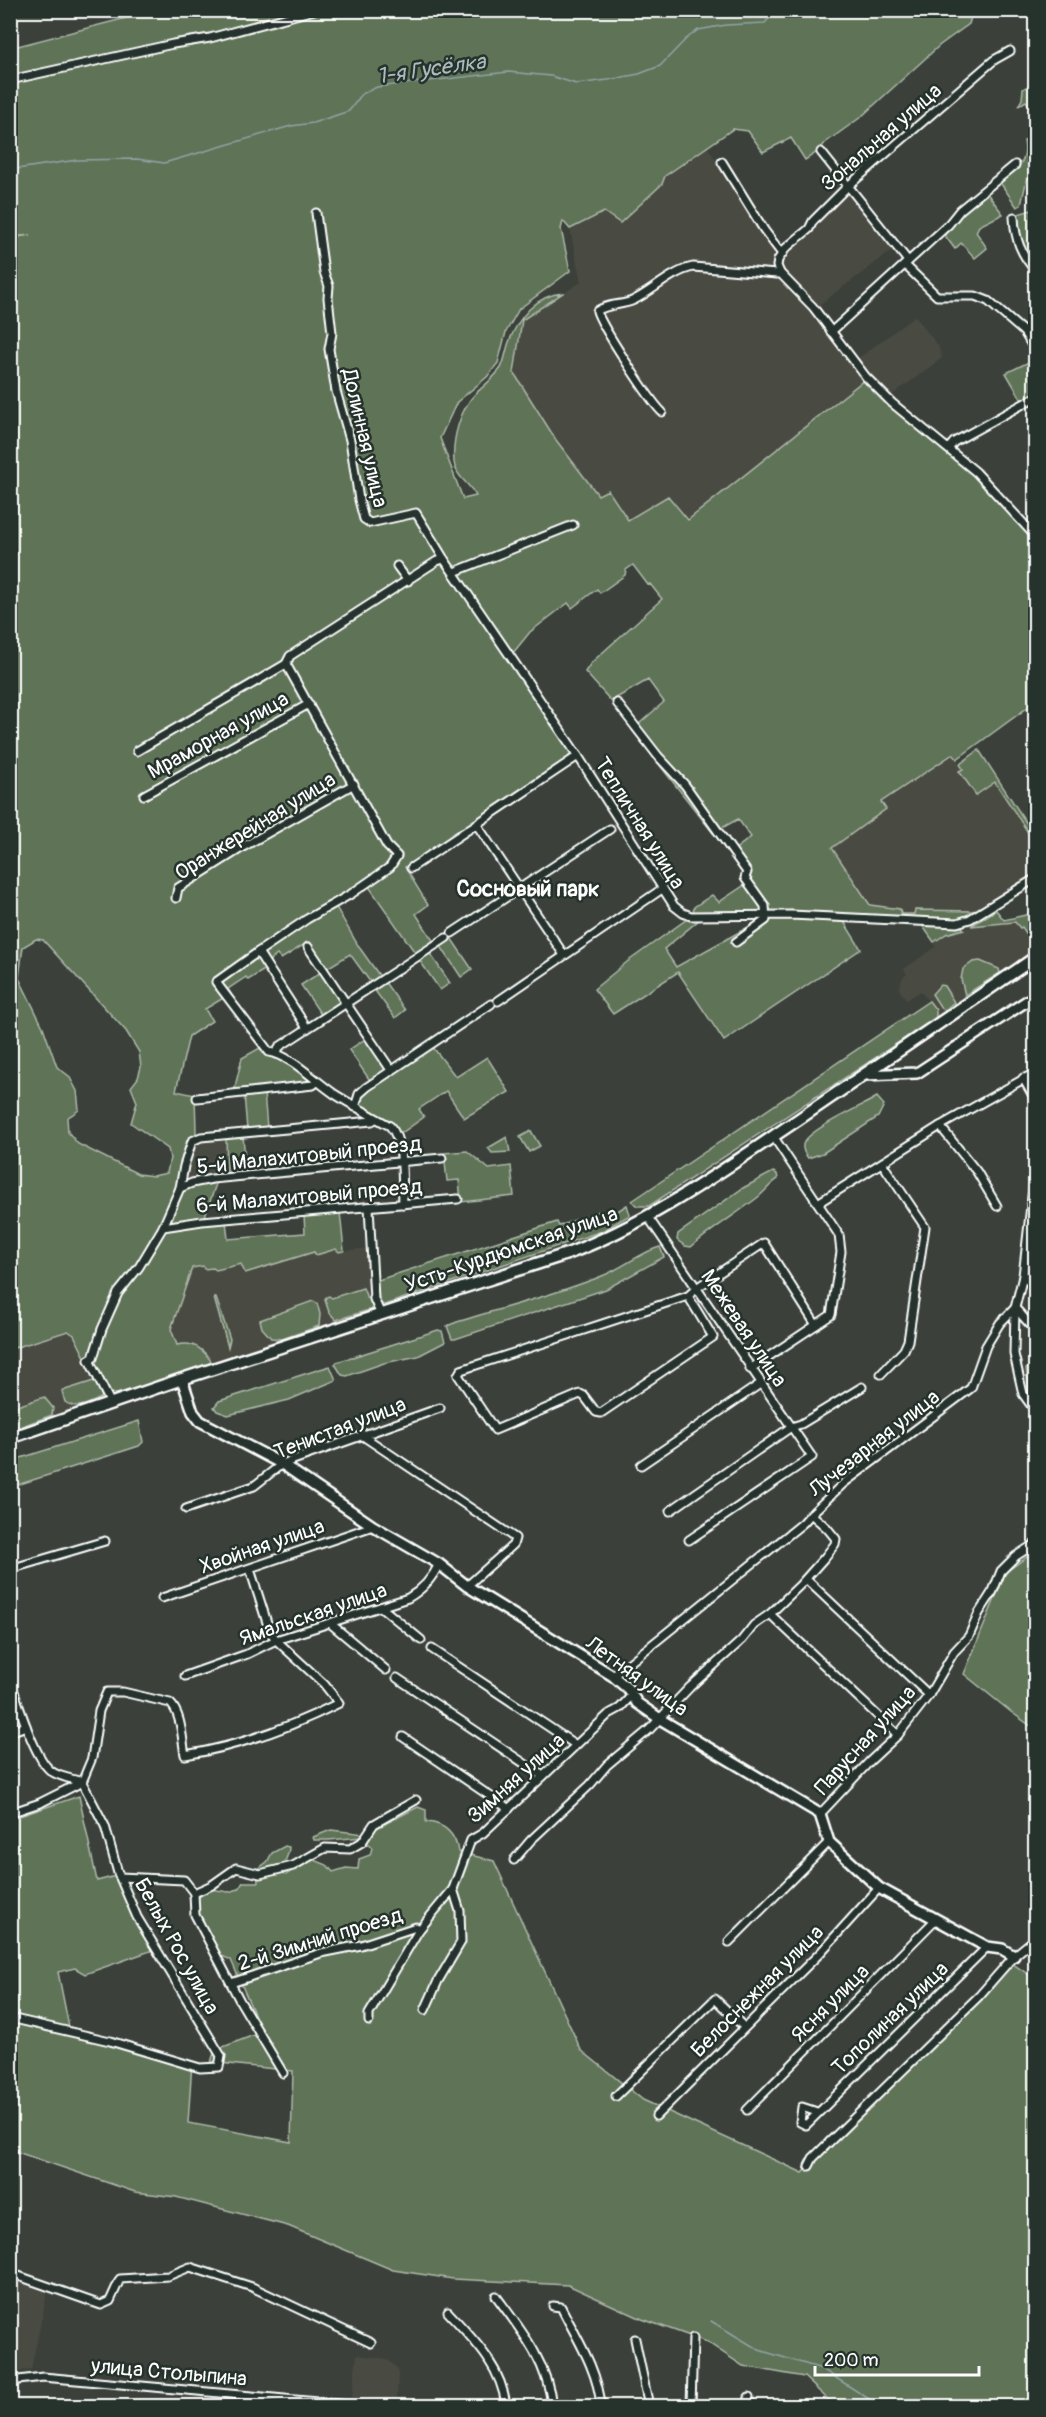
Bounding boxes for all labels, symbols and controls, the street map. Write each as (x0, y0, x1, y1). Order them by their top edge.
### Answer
water label: 1-я Гусёлка (375, 47, 489, 90)
street label: Зональная улица (815, 77, 947, 197)
street label: Долинная улица (335, 365, 394, 510)
street label: Мраморная улица (143, 686, 293, 785)
street label: Тепличная улица (588, 752, 691, 894)
street label: Оранжерейная улица (170, 766, 341, 887)
district label: Сосновый парк (457, 875, 599, 903)
street label: 5-й Малахитовый проезд (195, 1130, 423, 1181)
street label: 6-й Малахитовый проезд (195, 1173, 423, 1220)
street label: Усть-Курдюмская улица (401, 1200, 621, 1299)
street label: Межевая улица (694, 1264, 793, 1392)
street label: Лучезарная улица (802, 1384, 945, 1504)
street label: Тенистая улица (270, 1391, 410, 1466)
street label: Хвойная улица (196, 1513, 328, 1580)
street label: Ямальская улица (236, 1577, 391, 1652)
street label: Летняя улица (579, 1629, 693, 1723)
street label: Парусная улица (809, 1680, 922, 1801)
street label: Зимняя улица (462, 1727, 571, 1830)
street label: Белых Рос улица (128, 1873, 225, 2019)
street label: 2-й Зимний проезд (235, 1902, 406, 1977)
street label: Белоснежная улица (685, 1919, 830, 2064)
street label: Тополиная улица (826, 1956, 954, 2081)
street label: Ясня улица (785, 1958, 875, 2048)
scale bar (815, 2339, 978, 2377)
text: 200 m (824, 2349, 879, 2372)
street label: улица Столыпина (89, 2352, 248, 2393)

